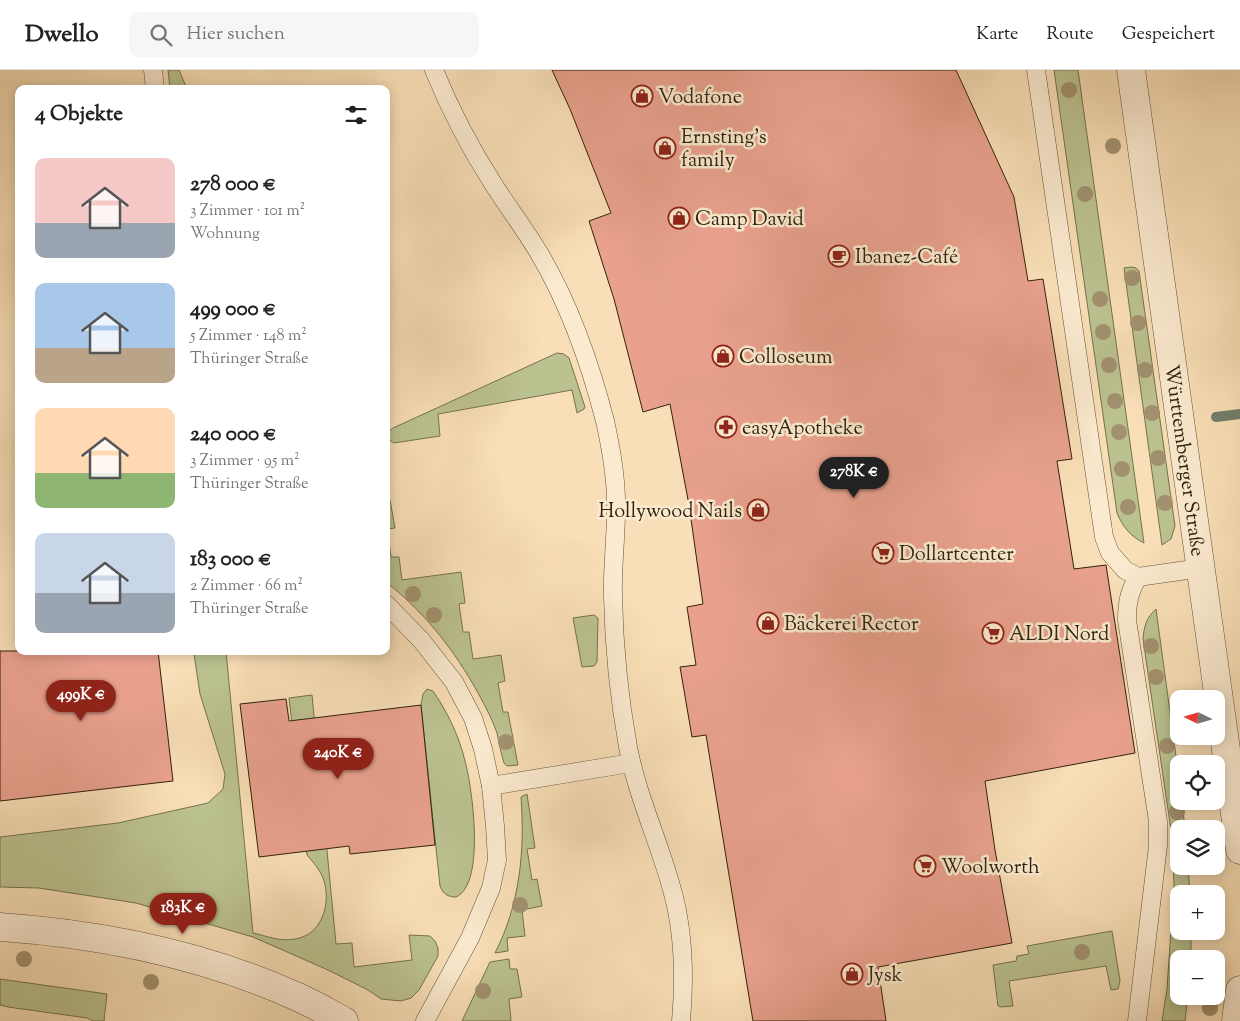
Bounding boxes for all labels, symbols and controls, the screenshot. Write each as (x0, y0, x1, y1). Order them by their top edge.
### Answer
search box (129, 12, 479, 57)
text: Dwello (25, 18, 99, 52)
icon: search (147, 21, 175, 49)
text: Hier suchen (187, 21, 285, 48)
text: Karte (976, 22, 1019, 48)
text: Route (1047, 22, 1094, 48)
text: Gespeichert (1122, 22, 1215, 48)
shop icon: Vodafone (630, 84, 654, 108)
place label: Vodafone (658, 84, 742, 113)
text: 4 Objekte (35, 100, 123, 130)
icon: filters (342, 101, 370, 129)
place label: Ernsting's family (681, 124, 767, 176)
shop icon: Ernsting's family (653, 136, 677, 160)
text: 278 000 € (190, 170, 276, 200)
icon: home (75, 178, 135, 238)
text: 3 Zimmer · 101 m² (190, 200, 305, 223)
shop icon: Camp David (667, 206, 691, 230)
place label: Camp David (695, 206, 804, 235)
text: Wohnung (190, 223, 260, 246)
cafe icon: Ibanez-Café (827, 244, 851, 268)
place label: Ibanez-Café (855, 244, 958, 273)
text: 499 000 € (190, 295, 276, 325)
icon: home (75, 303, 135, 363)
text: 5 Zimmer · 148 m² (190, 325, 307, 348)
shop icon: Colloseum (711, 344, 735, 368)
place label: Colloseum (739, 344, 833, 373)
text: Thüringer Straße (190, 348, 308, 371)
street label: Württemberger Straße (1155, 363, 1211, 558)
pharmacy icon: easyApotheke (714, 415, 738, 439)
place label: easyApotheke (742, 415, 863, 444)
text: 240 000 € (190, 420, 277, 450)
icon: home (75, 428, 135, 488)
text: 3 Zimmer · 95 m² (190, 450, 299, 473)
pin: 278K € (813, 456, 895, 499)
text: 278K € (830, 461, 878, 484)
text: Thüringer Straße (190, 473, 308, 496)
place label: Hollywood Nails (598, 498, 742, 527)
shop icon: Hollywood Nails (746, 498, 770, 522)
supermarket icon: Dollartcenter (871, 541, 895, 565)
place label: Dollartcenter (899, 541, 1014, 570)
text: 183 000 € (190, 545, 271, 575)
icon: home (75, 553, 135, 613)
text: 2 Zimmer · 66 m² (190, 575, 303, 598)
text: Thüringer Straße (190, 598, 308, 621)
shop icon: Bäckerei Rector (756, 611, 780, 635)
place label: Bäckerei Rector (784, 611, 919, 640)
supermarket icon: ALDI Nord (981, 621, 1005, 645)
place label: ALDI Nord (1009, 621, 1109, 650)
pin: 499K € (40, 680, 122, 722)
text: 499K € (57, 684, 105, 707)
north arrow (1170, 690, 1225, 745)
map controls (1170, 690, 1225, 1005)
pin: 240K € (297, 738, 379, 780)
text: 240K € (314, 742, 362, 765)
button: locate (1170, 755, 1225, 810)
button: layers (1170, 820, 1225, 875)
supermarket icon: Woolworth (913, 854, 937, 878)
place label: Woolworth (941, 854, 1040, 883)
button: + (1170, 885, 1225, 940)
pin: 183K € (142, 892, 224, 935)
text: 183K € (161, 897, 205, 920)
button: − (1170, 950, 1225, 1005)
shop icon: Jysk (840, 962, 864, 986)
place label: Jysk (867, 962, 903, 991)

